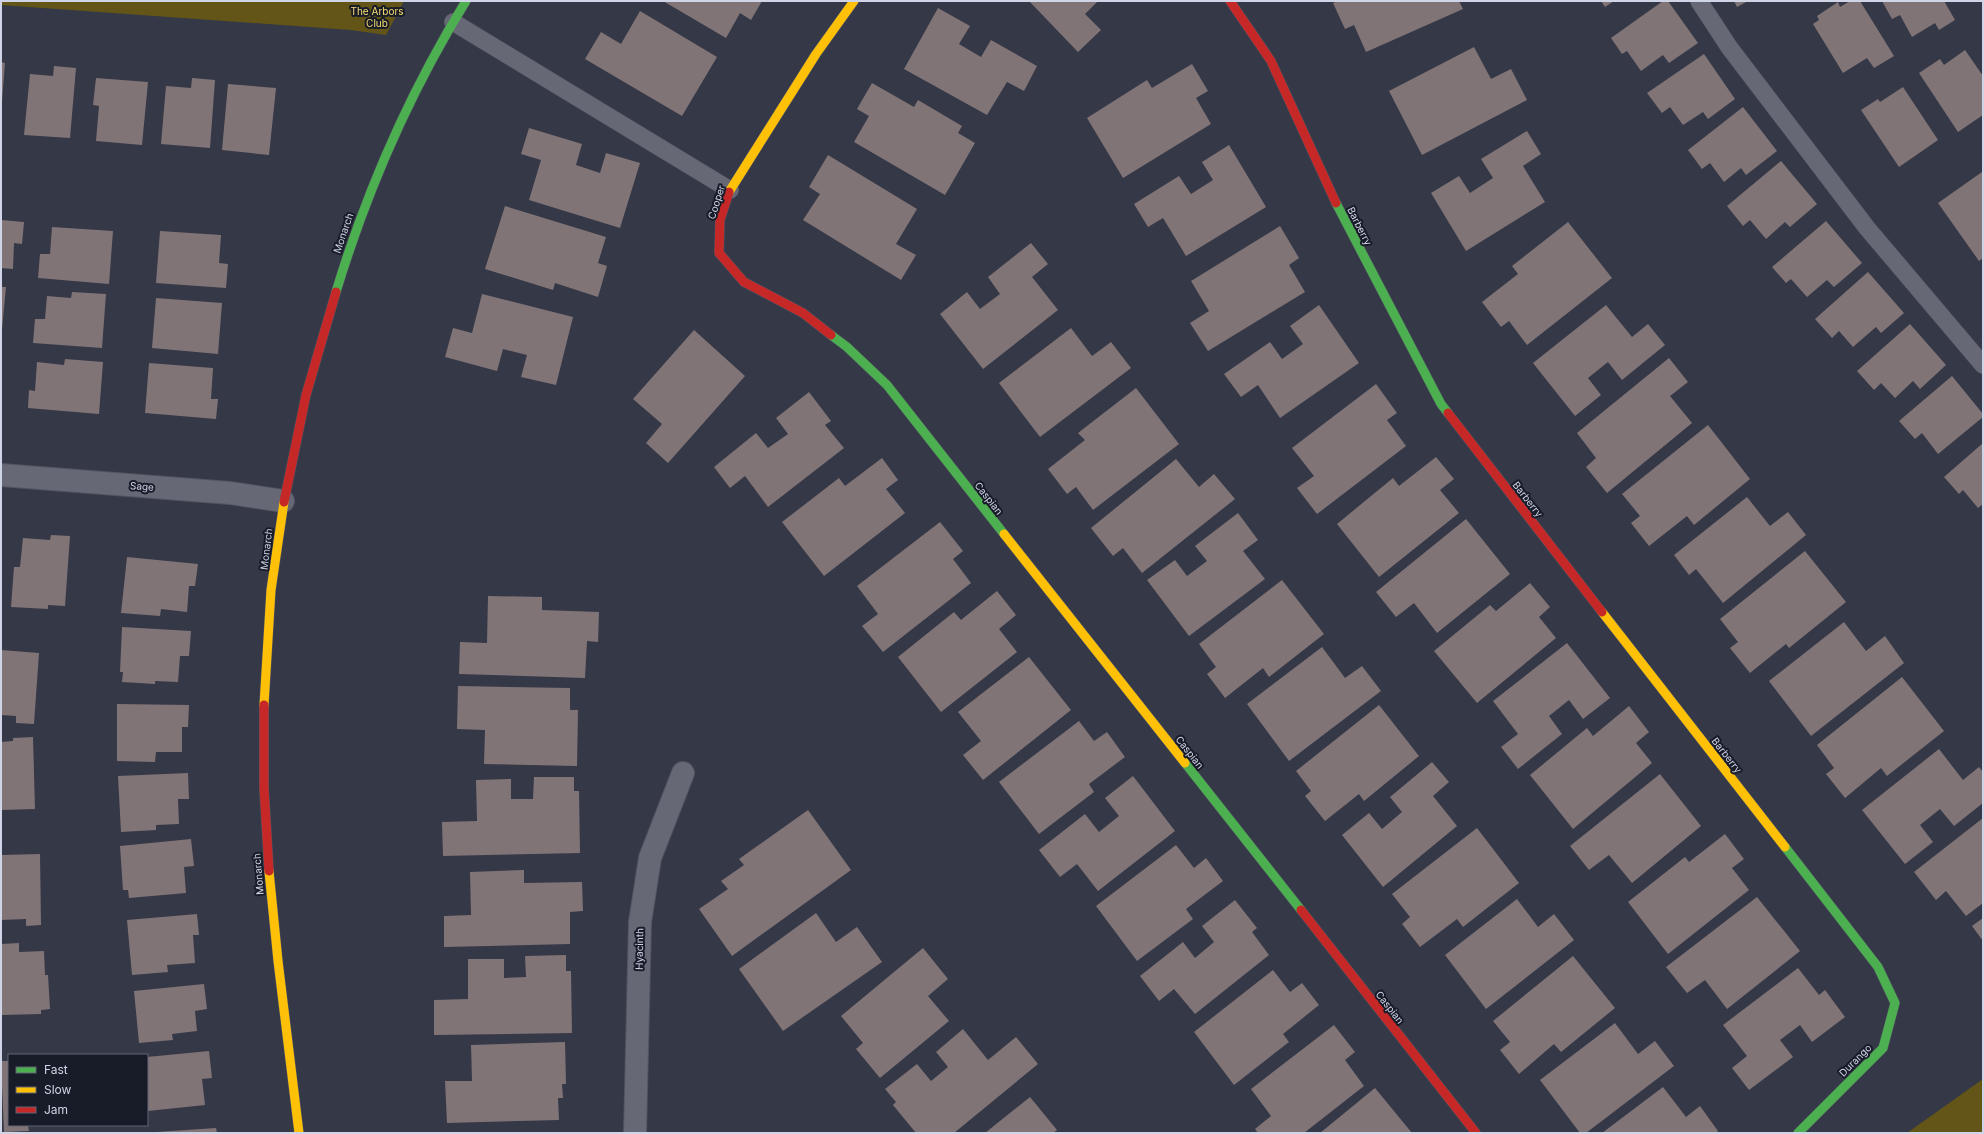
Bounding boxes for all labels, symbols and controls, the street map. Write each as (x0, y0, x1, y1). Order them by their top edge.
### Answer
park label: The Arbors Club (351, 5, 404, 29)
street label: Cooper (705, 183, 727, 221)
street label: Barberry (1345, 205, 1375, 248)
street label: Monarch (331, 211, 356, 255)
street label: Sage (130, 479, 155, 493)
street label: Caspian (972, 479, 1006, 517)
street label: Barberry (1510, 479, 1546, 519)
street label: Monarch (257, 527, 275, 570)
street label: Caspian (1173, 733, 1207, 771)
street label: Barberry (1709, 735, 1745, 775)
street label: Monarch (250, 853, 266, 895)
street label: Hyacinth (633, 928, 645, 970)
street label: Caspian (1373, 988, 1407, 1026)
street label: Durango (1836, 1041, 1874, 1079)
legend (8, 1054, 148, 1126)
text: Fast (44, 1062, 68, 1077)
text: Slow (44, 1082, 72, 1097)
text: Jam (44, 1102, 68, 1117)

